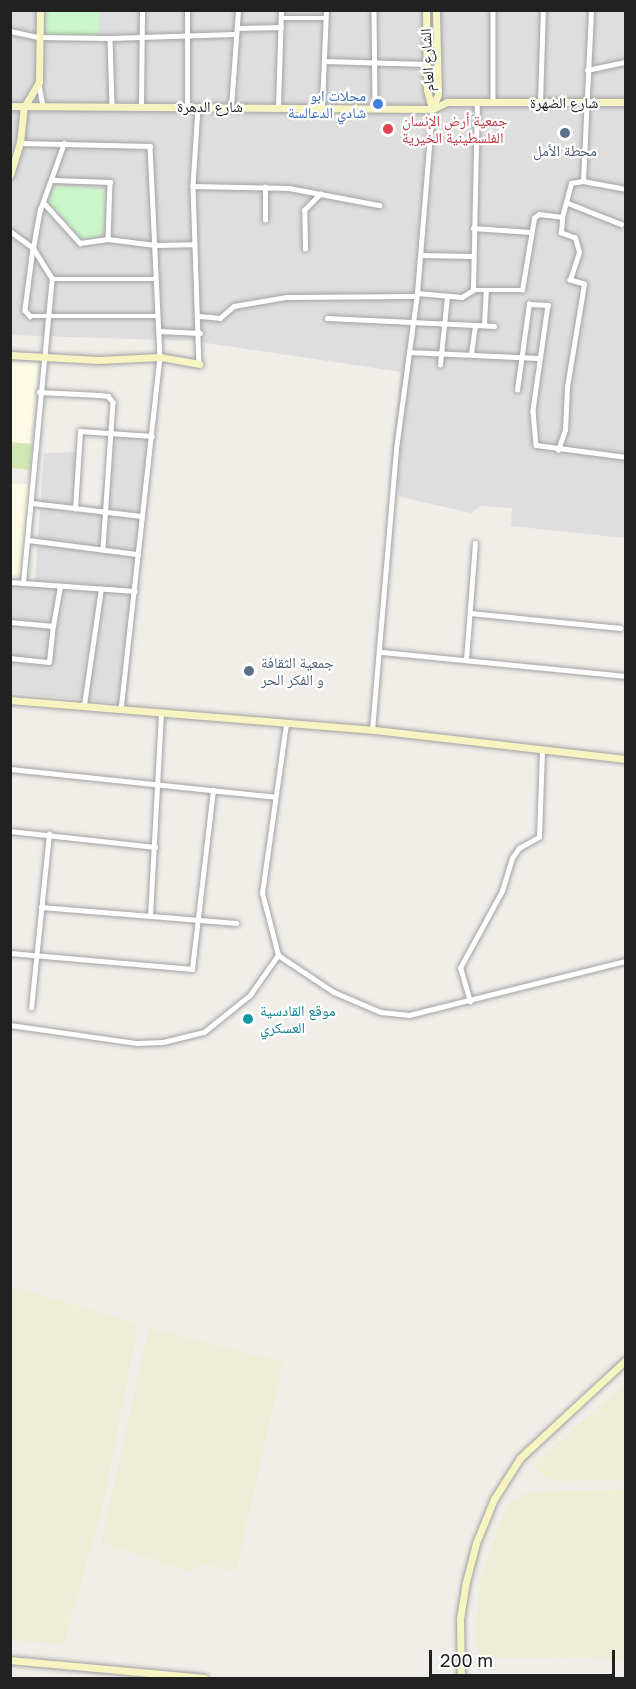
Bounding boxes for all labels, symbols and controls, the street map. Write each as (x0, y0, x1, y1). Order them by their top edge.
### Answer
street label: الشارع العام (416, 28, 438, 92)
place label: محلات ابو شادي الدعالسة (288, 86, 366, 121)
street label: شارع الضهرة (530, 94, 598, 112)
marker: محلات ابو شادي الدعالسة (371, 97, 385, 111)
street label: شارع الدهرة (177, 98, 243, 116)
place label: جمعية أرض الإنسان الفلسطينية الخيرية (402, 111, 507, 146)
marker: جمعية أرض الإنسان الفلسطينية الخيرية (379, 120, 397, 138)
marker: محطة الأمل (558, 126, 572, 140)
place label: محطة الأمل (533, 142, 597, 160)
place label: جمعية الثقافة و الفكر الحر (261, 653, 334, 688)
marker: جمعية الثقافة و الفكر الحر (242, 664, 256, 678)
place label: موقع القادسية العسكري (260, 1001, 336, 1036)
marker: موقع القادسية العسكري (241, 1012, 255, 1026)
scale bar (432, 1638, 618, 1676)
text: 200 m (440, 1649, 493, 1671)

